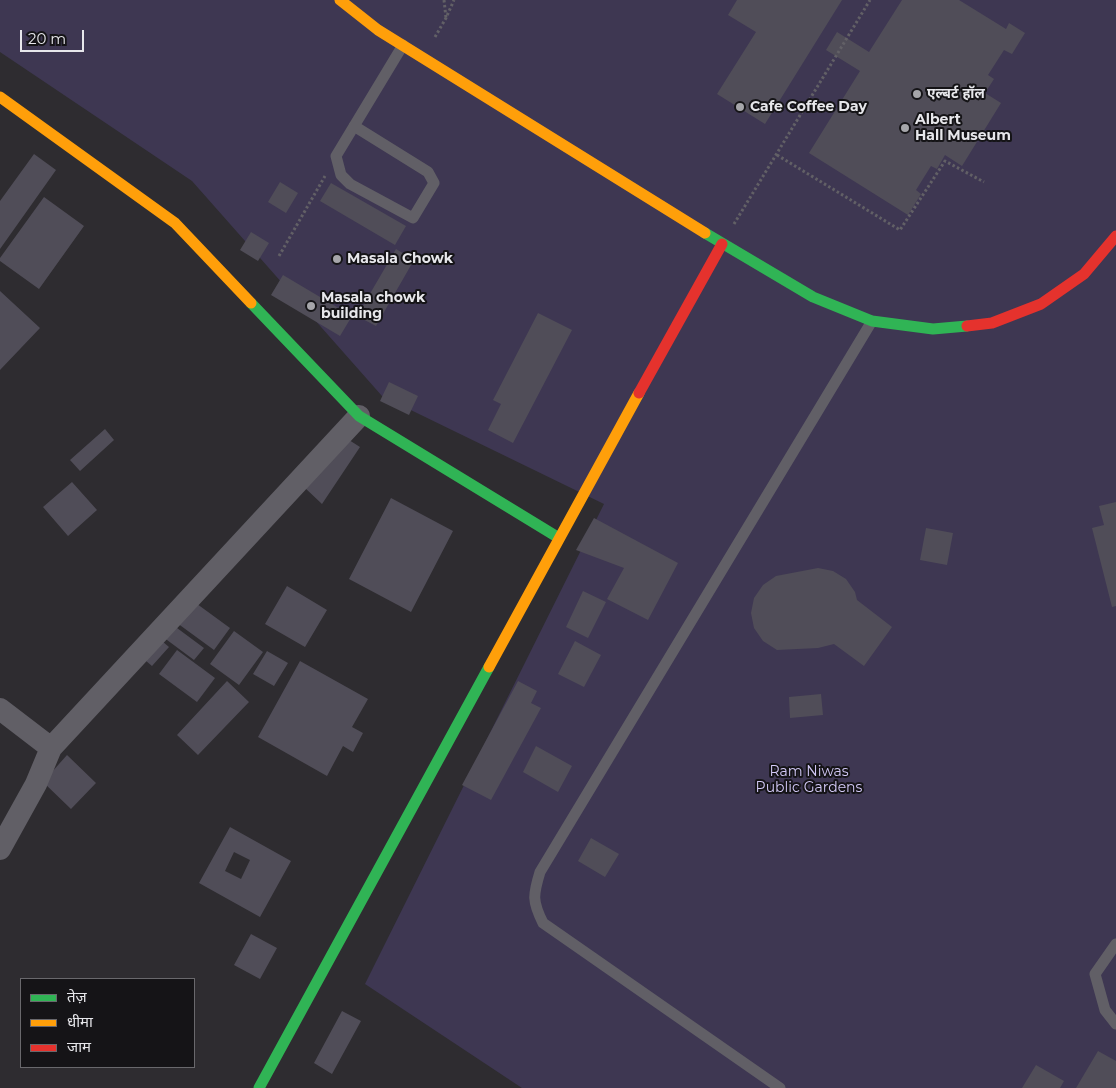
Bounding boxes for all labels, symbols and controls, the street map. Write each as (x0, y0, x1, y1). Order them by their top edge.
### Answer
scale bar (22, 20, 86, 52)
text: 20 m (28, 29, 66, 48)
place label: एल्बर्ट हॉल (927, 86, 985, 102)
marker: एल्बर्ट हॉल (911, 88, 923, 100)
place label: Cafe Coffee Day (750, 99, 867, 115)
marker: Cafe Coffee Day (734, 101, 746, 113)
place label: Albert Hall Museum (915, 112, 1011, 144)
marker: Albert Hall Museum (899, 122, 911, 134)
place label: Masala Chowk (347, 251, 453, 267)
marker: Masala Chowk (331, 253, 343, 265)
place label: Masala chowk building (321, 290, 425, 322)
marker: Masala chowk building (305, 300, 317, 312)
park label: Ram Niwas Public Gardens (756, 764, 862, 796)
legend (20, 978, 195, 1068)
text: तेज़ (67, 987, 87, 1006)
text: धीमा (67, 1012, 93, 1031)
text: जाम (67, 1037, 91, 1056)

